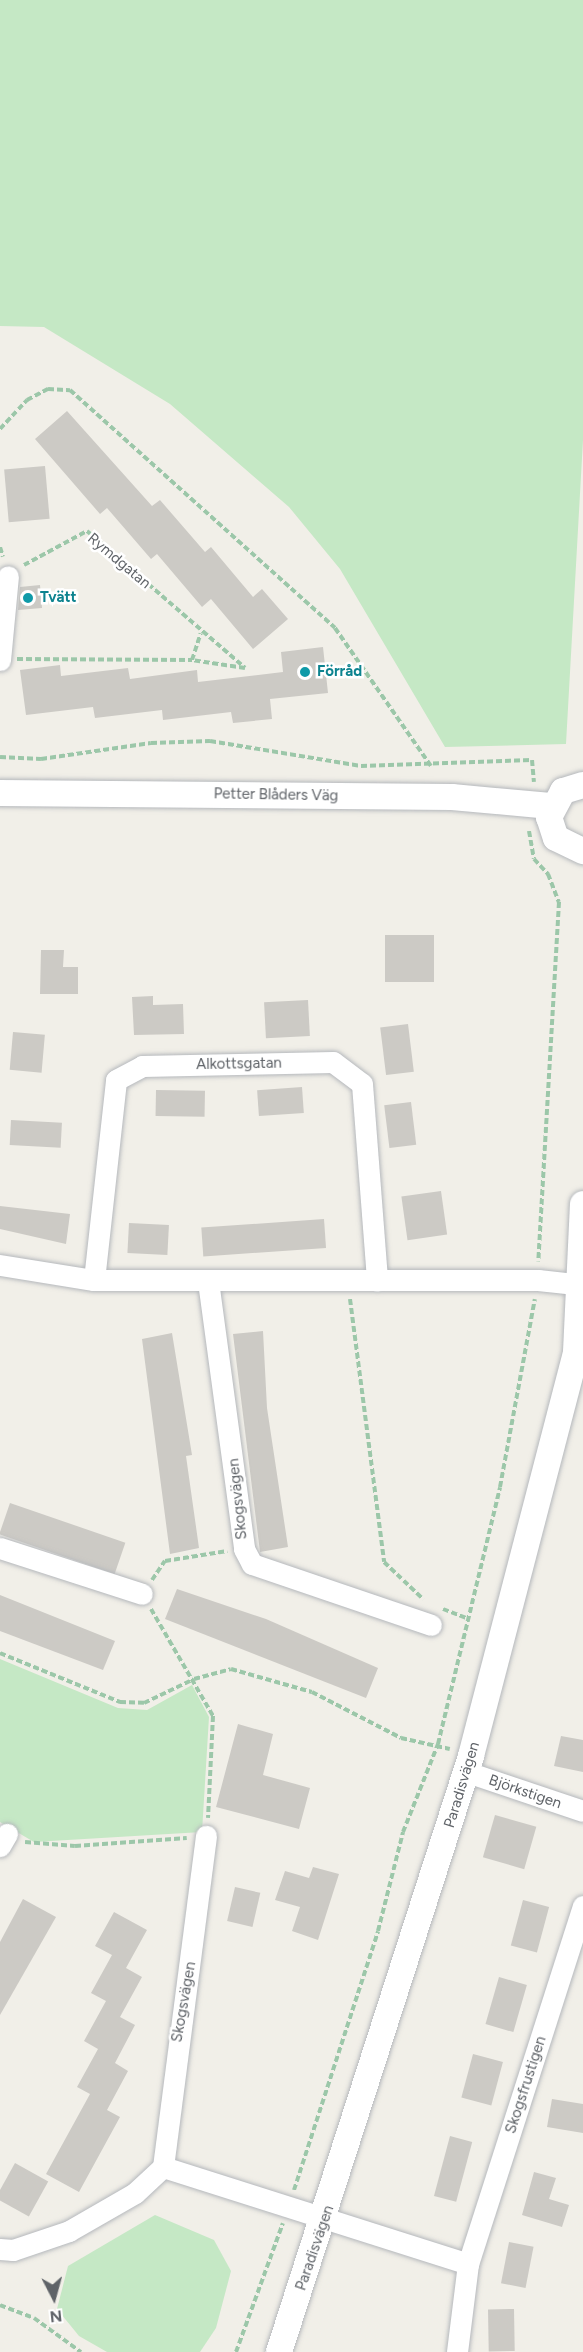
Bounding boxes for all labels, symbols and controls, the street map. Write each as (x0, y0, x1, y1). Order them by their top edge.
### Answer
street label: Rymdgatan (84, 529, 154, 593)
place label: Tvätt (40, 589, 76, 607)
marker: Tvätt (21, 591, 35, 605)
place label: Förråd (317, 663, 362, 681)
marker: Förråd (298, 665, 312, 679)
street label: Petter Blåders Väg (214, 785, 338, 805)
street label: Alkottsgatan (196, 1054, 282, 1074)
street label: Skogsvägen (225, 1457, 251, 1541)
street label: Paradisvägen (440, 1740, 484, 1830)
street label: Björkstigen (486, 1771, 564, 1813)
street label: Skogsvägen (168, 1960, 200, 2044)
street label: Skogsfrustigen (502, 2034, 550, 2136)
street label: Paradisvägen (292, 2203, 338, 2293)
north arrow (24, 2268, 84, 2328)
text: N (49, 2306, 63, 2326)

